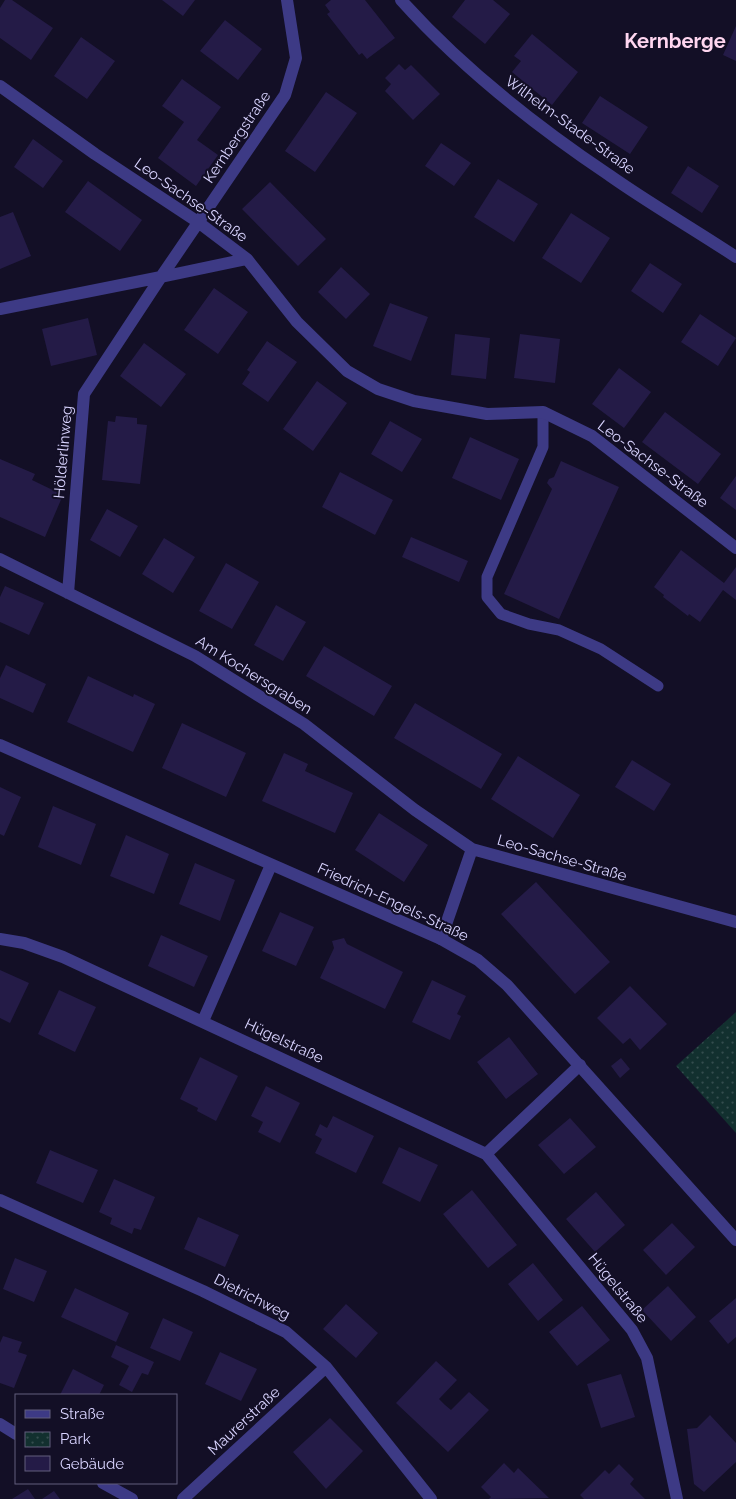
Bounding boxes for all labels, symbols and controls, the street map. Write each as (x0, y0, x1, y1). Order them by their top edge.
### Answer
district label: Kernberge (624, 29, 726, 53)
street label: Wilhelm-Stade-Straße (502, 72, 639, 178)
street label: Kernbergstraße (200, 87, 275, 186)
street label: Leo-Sachse-Straße (131, 154, 251, 246)
street label: Hölderlinweg (50, 405, 76, 499)
street label: Leo-Sachse-Straße (594, 417, 712, 512)
street label: Am Kochersgraben (193, 632, 315, 718)
street label: Leo-Sachse-Straße (495, 831, 629, 885)
street label: Friedrich-Engels-Straße (315, 859, 472, 945)
street label: Hügelstraße (242, 1015, 326, 1067)
street label: Hügelstraße (584, 1249, 652, 1327)
street label: Dietrichweg (211, 1270, 293, 1324)
street label: Maurerstraße (204, 1383, 284, 1459)
legend (15, 1394, 178, 1484)
text: Straße (60, 1405, 105, 1423)
text: Park (60, 1430, 91, 1448)
text: Gebäude (60, 1455, 124, 1473)

